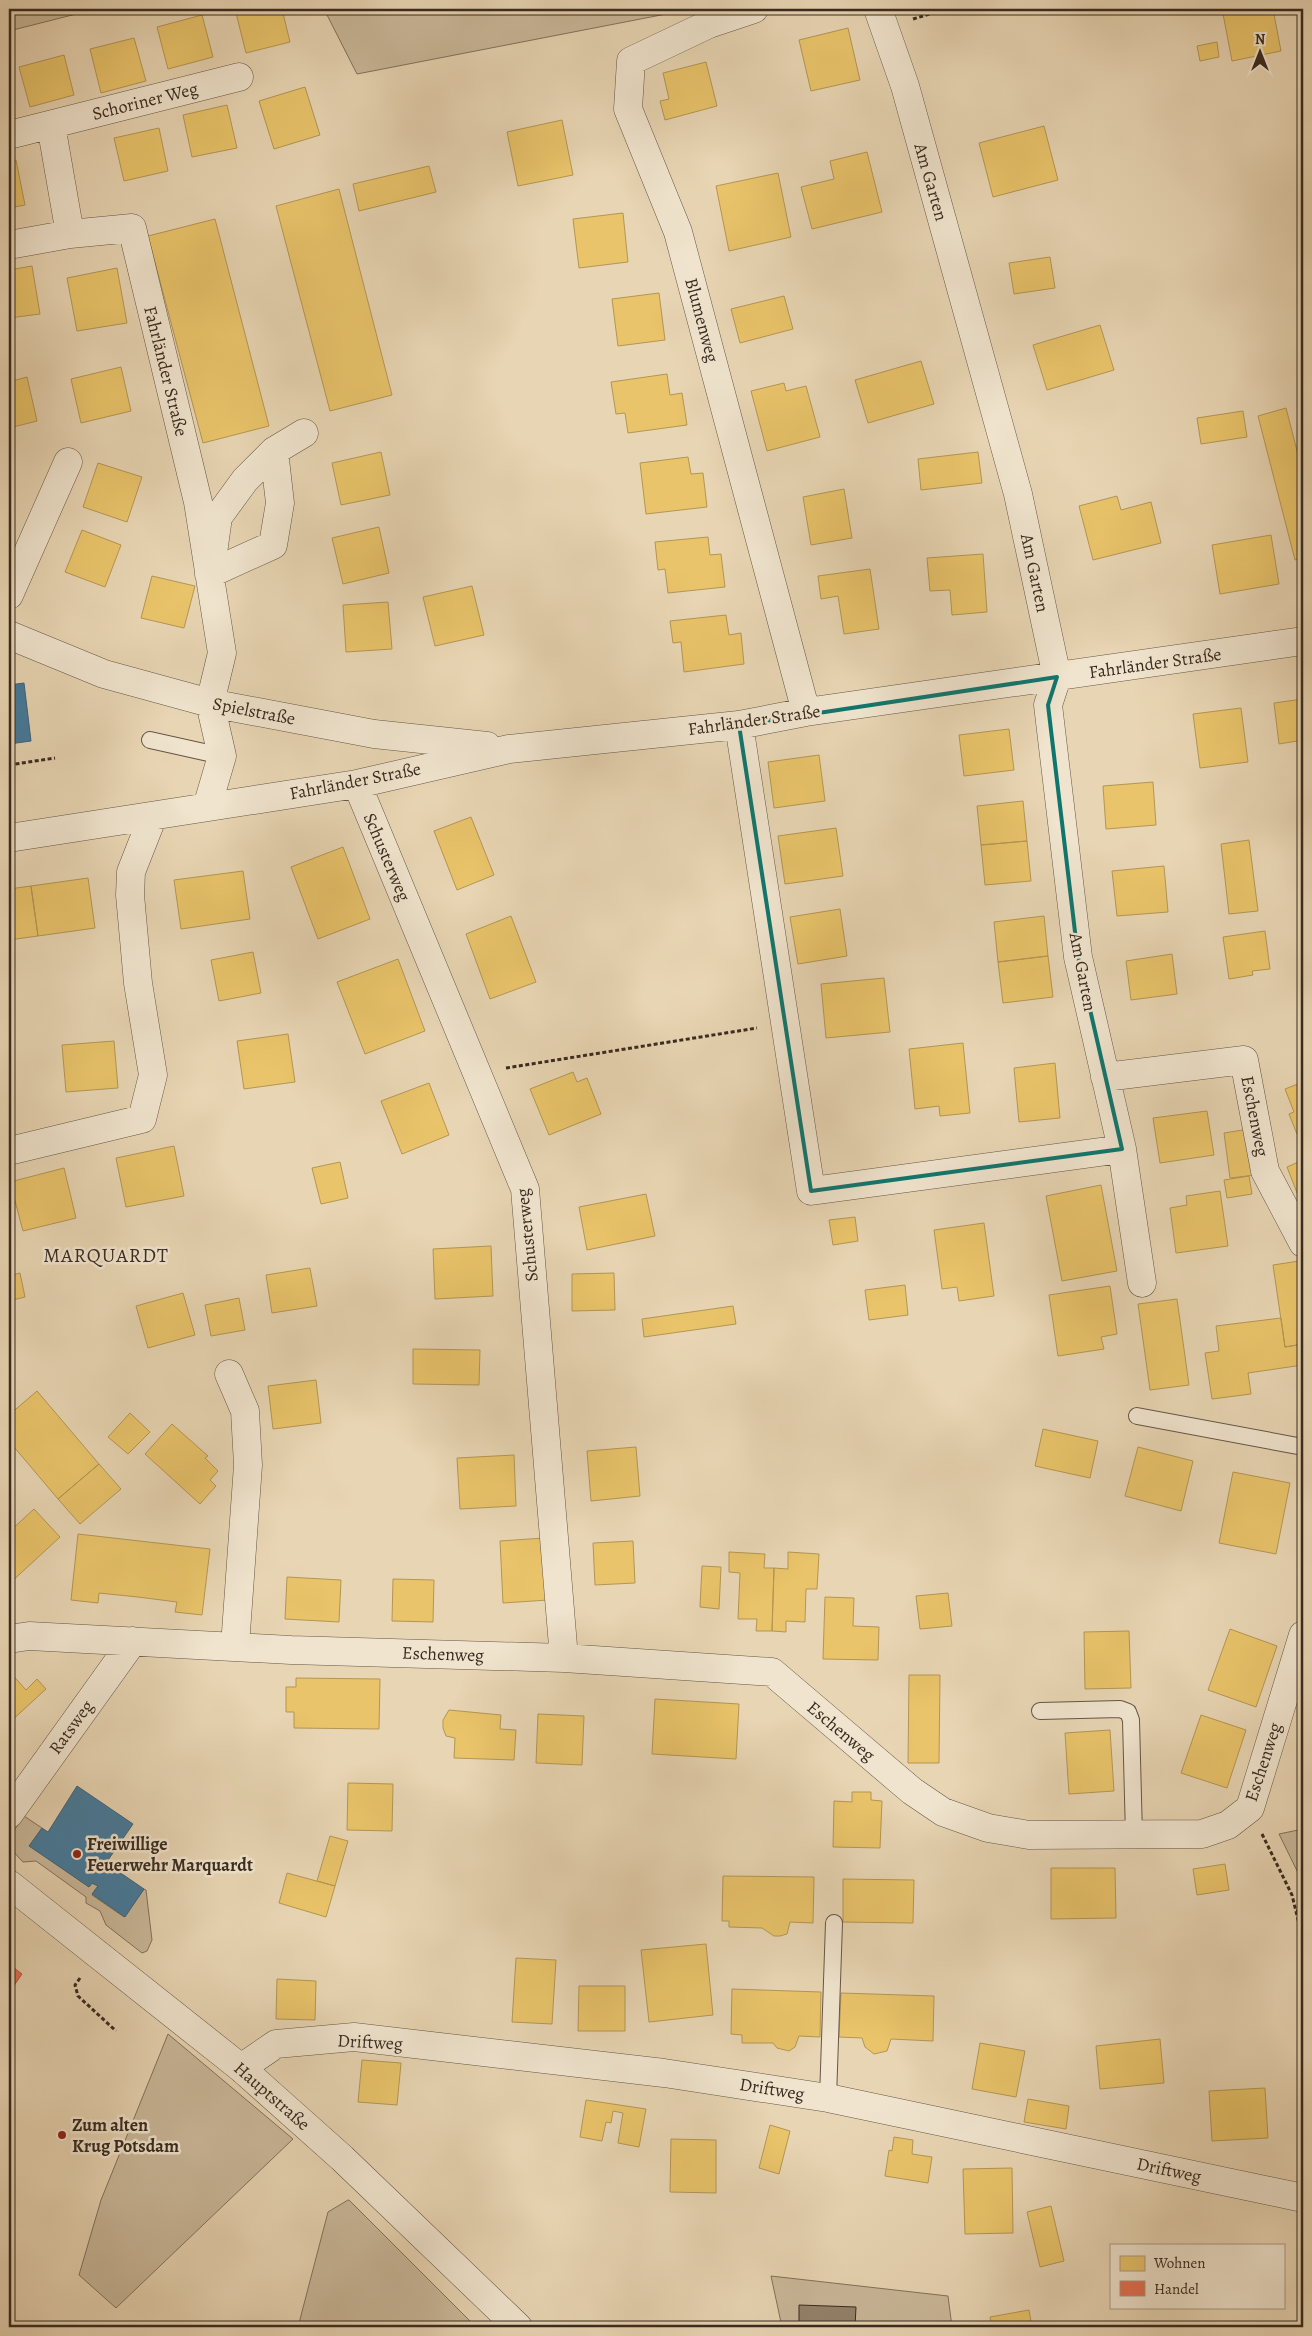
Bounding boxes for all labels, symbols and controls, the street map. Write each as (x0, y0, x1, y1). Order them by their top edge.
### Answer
north arrow (1234, 28, 1284, 78)
text: N (1255, 30, 1265, 49)
street label: Schoriner Weg (90, 76, 200, 126)
street label: Am Garten (908, 139, 954, 224)
street label: Blumenweg (679, 275, 725, 365)
street label: Fahrländer Straße (138, 303, 194, 439)
street label: Am Garten (1015, 531, 1055, 615)
street label: Fahrländer Straße (1087, 642, 1223, 684)
street label: Spielstraße (211, 691, 297, 731)
street label: Fahrländer Straße (686, 699, 822, 741)
street label: Fahrländer Straße (287, 756, 423, 806)
street label: Schusterweg (358, 809, 416, 905)
street label: Am Garten (1063, 930, 1102, 1014)
street label: Eschenweg (1235, 1073, 1275, 1159)
street label: Schusterweg (510, 1187, 544, 1283)
district label: MARQUARDT (43, 1242, 169, 1269)
street label: Eschenweg (402, 1641, 484, 1667)
street label: Ratsweg (43, 1695, 99, 1759)
street label: Eschenweg (802, 1695, 880, 1767)
street label: Eschenweg (1239, 1719, 1287, 1805)
place label: Freiwillige Feuerwehr Marquardt (87, 1832, 253, 1877)
marker: Freiwillige Feuerwehr Marquardt (71, 1848, 83, 1860)
street label: Driftweg (337, 2028, 403, 2056)
street label: Hauptstraße (229, 2056, 315, 2136)
street label: Driftweg (738, 2072, 806, 2106)
place label: Zum alten Krug Potsdam (72, 2113, 179, 2158)
marker: Zum alten Krug Potsdam (56, 2129, 68, 2141)
street label: Driftweg (1134, 2151, 1204, 2189)
legend (1110, 2244, 1284, 2308)
text: Wohnen (1153, 2253, 1206, 2273)
text: Handel (1154, 2279, 1199, 2299)

